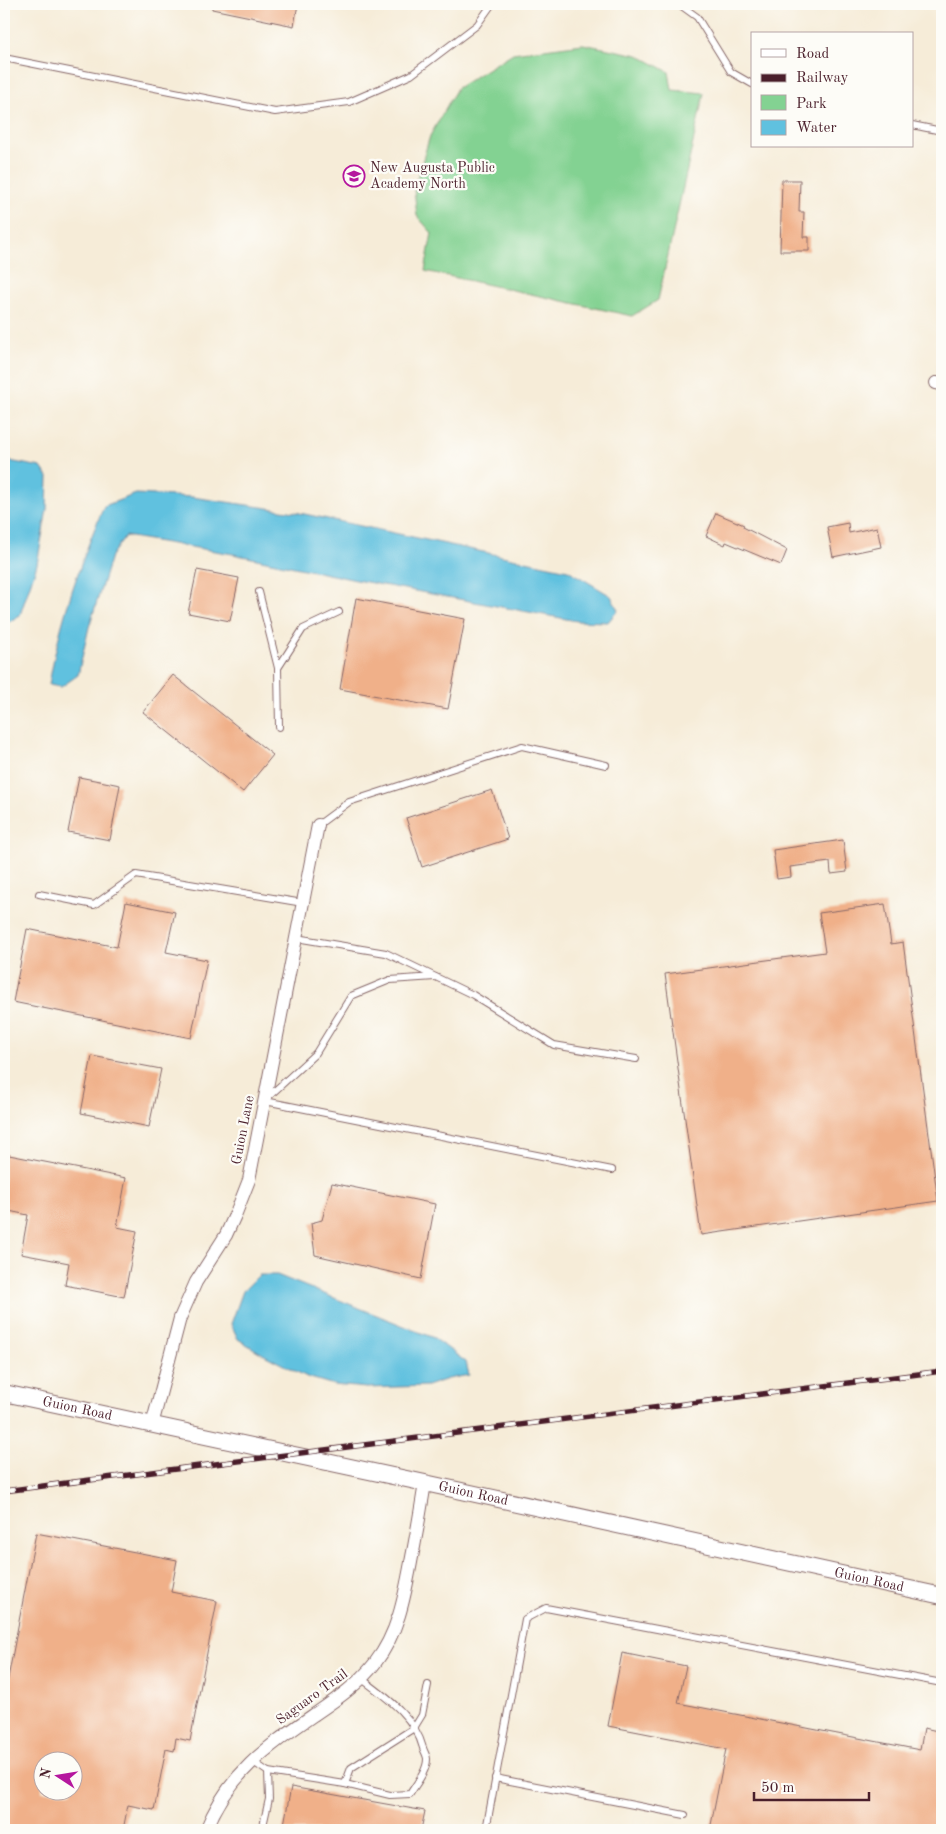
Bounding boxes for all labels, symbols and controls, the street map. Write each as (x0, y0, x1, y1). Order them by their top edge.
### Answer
legend (751, 32, 914, 148)
text: Road (796, 47, 830, 62)
text: Railway (796, 71, 849, 86)
text: Park (796, 97, 827, 112)
text: Water (796, 121, 837, 136)
place label: New Augusta Public Academy North (370, 161, 495, 191)
school or university icon: New Augusta Public Academy North (342, 164, 366, 188)
street label: Guion Lane (229, 1094, 257, 1166)
street label: Guion Road (41, 1394, 114, 1423)
street label: Guion Road (437, 1479, 510, 1508)
street label: Guion Road (833, 1566, 905, 1594)
street label: Saguaro Trail (274, 1666, 350, 1727)
north arrow (32, 1752, 82, 1802)
text: N (38, 1767, 54, 1780)
scale bar (754, 1769, 868, 1801)
text: 50 m (761, 1781, 795, 1796)

